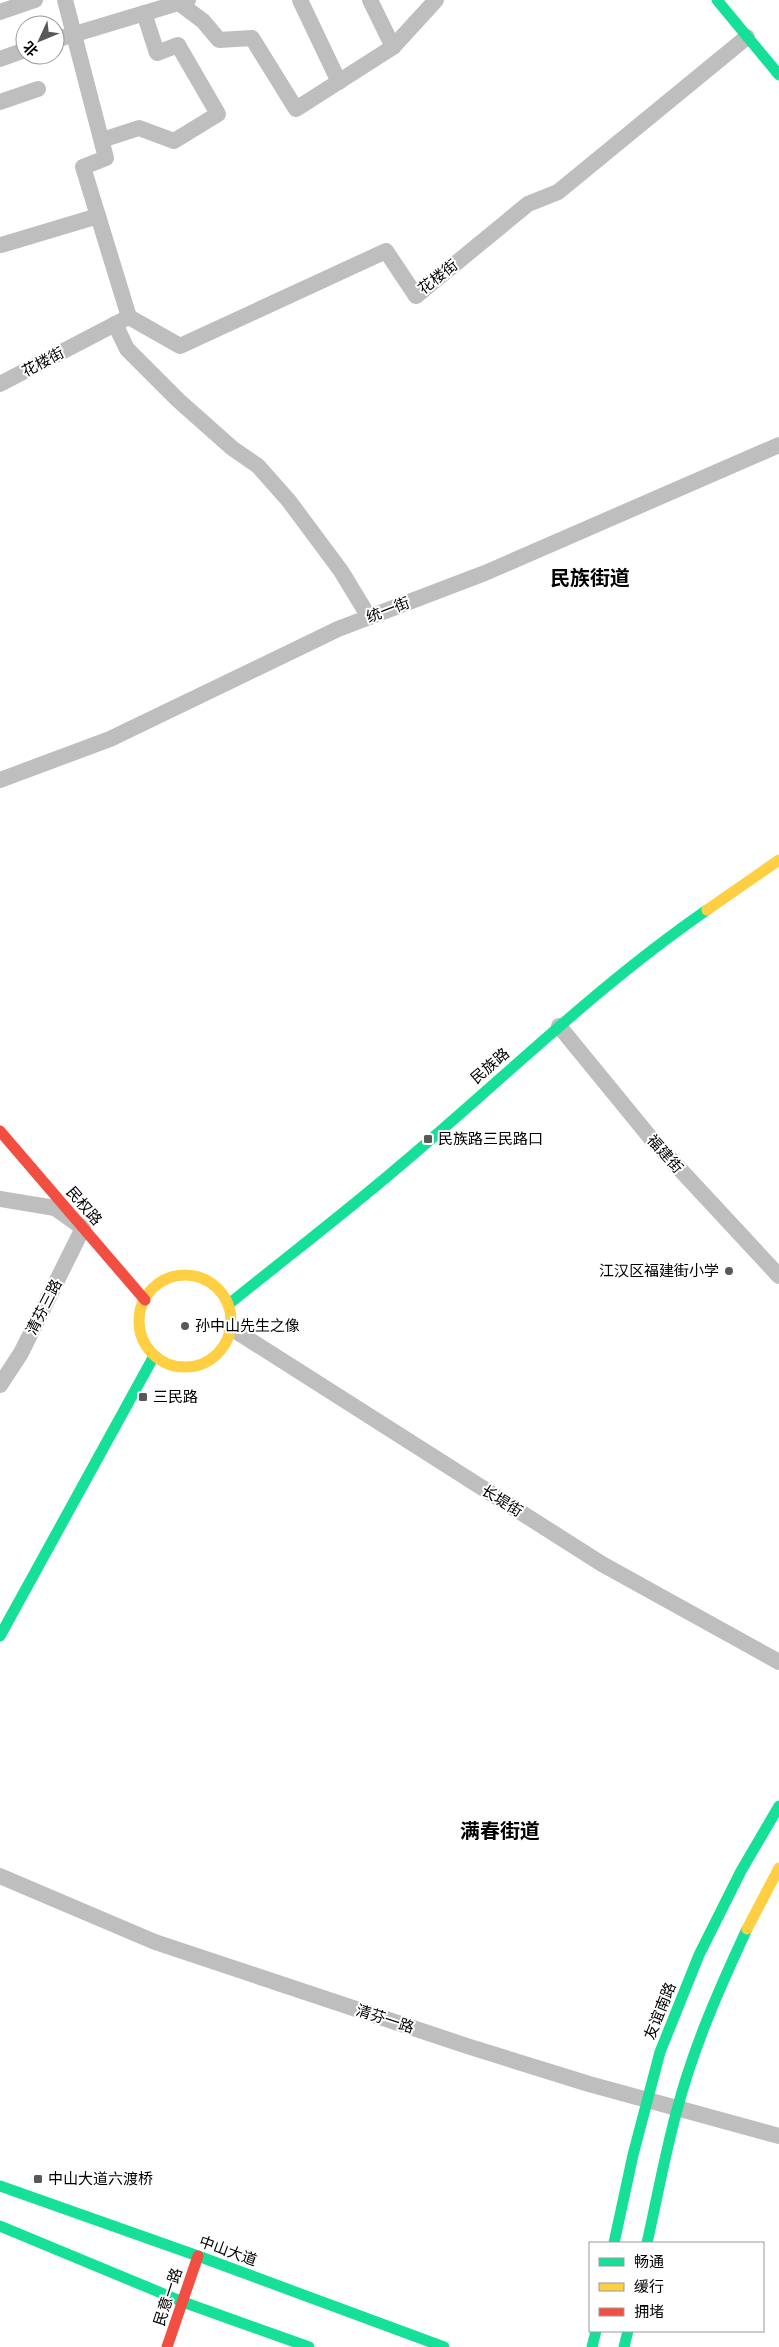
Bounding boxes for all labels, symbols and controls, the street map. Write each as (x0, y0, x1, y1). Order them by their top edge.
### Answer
north arrow (15, 15, 65, 65)
text: 北 (20, 38, 42, 60)
street label: 花楼街 (415, 256, 461, 298)
street label: 花楼街 (19, 343, 67, 381)
district label: 民族街道 (550, 566, 630, 590)
street label: 统一街 (364, 594, 412, 626)
street label: 民族路 (467, 1044, 513, 1088)
place label: 民族路三民路口 (438, 1130, 543, 1148)
street label: 福建街 (643, 1131, 687, 1177)
marker: 民族路三民路口 (422, 1133, 434, 1145)
street label: 民权路 (62, 1183, 106, 1229)
place label: 江汉区福建街小学 (599, 1262, 719, 1280)
marker: 江汉区福建街小学 (723, 1265, 735, 1277)
street label: 清芬三路 (22, 1276, 66, 1338)
place label: 孙中山先生之像 (195, 1317, 300, 1335)
marker: 孙中山先生之像 (179, 1320, 191, 1332)
place label: 三民路 (153, 1388, 198, 1406)
marker: 三民路 (137, 1391, 149, 1403)
street label: 长堤街 (478, 1481, 526, 1521)
district label: 满春街道 (460, 1819, 540, 1843)
street label: 友谊南路 (640, 1980, 680, 2042)
street label: 清芬一路 (354, 2001, 416, 2037)
place label: 中山大道六渡桥 (48, 2170, 153, 2188)
marker: 中山大道六渡桥 (32, 2173, 44, 2185)
street label: 中山大道 (197, 2232, 259, 2270)
legend (589, 2242, 764, 2332)
text: 畅通 (634, 2253, 664, 2271)
street label: 民意一路 (150, 2266, 186, 2328)
text: 缓行 (634, 2278, 664, 2296)
text: 拥堵 (634, 2303, 664, 2321)

